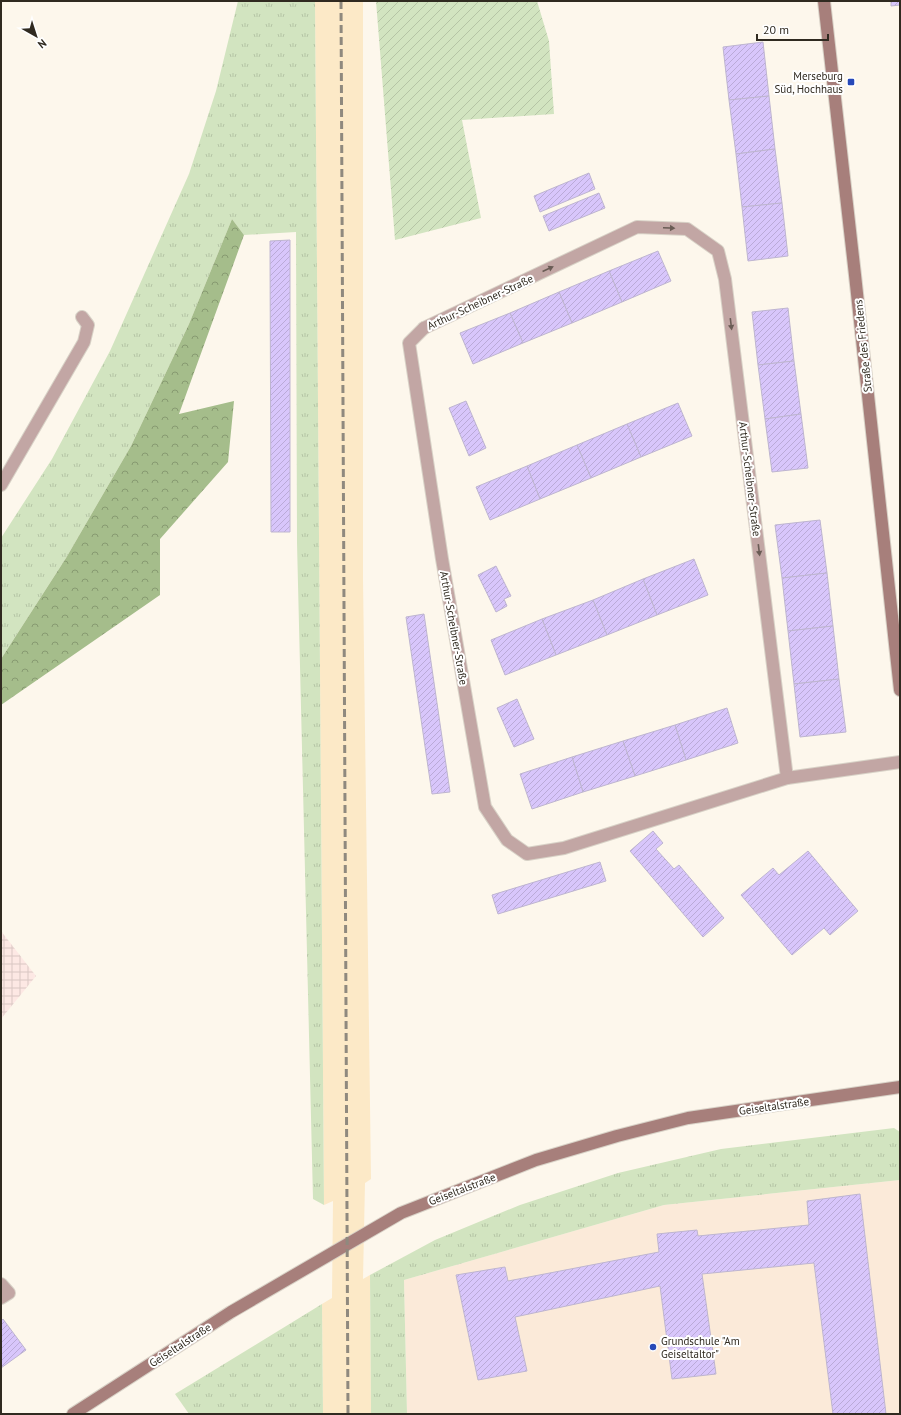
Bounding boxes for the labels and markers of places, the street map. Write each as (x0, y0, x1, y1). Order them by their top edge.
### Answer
place label: Merseburg Süd, Hochhaus (774, 69, 843, 96)
marker: Merseburg Süd, Hochhaus (846, 77, 856, 87)
place label: Grundschule "Am Geiseltaltor" (661, 1334, 740, 1361)
marker: Grundschule "Am Geiseltaltor" (648, 1342, 658, 1352)

